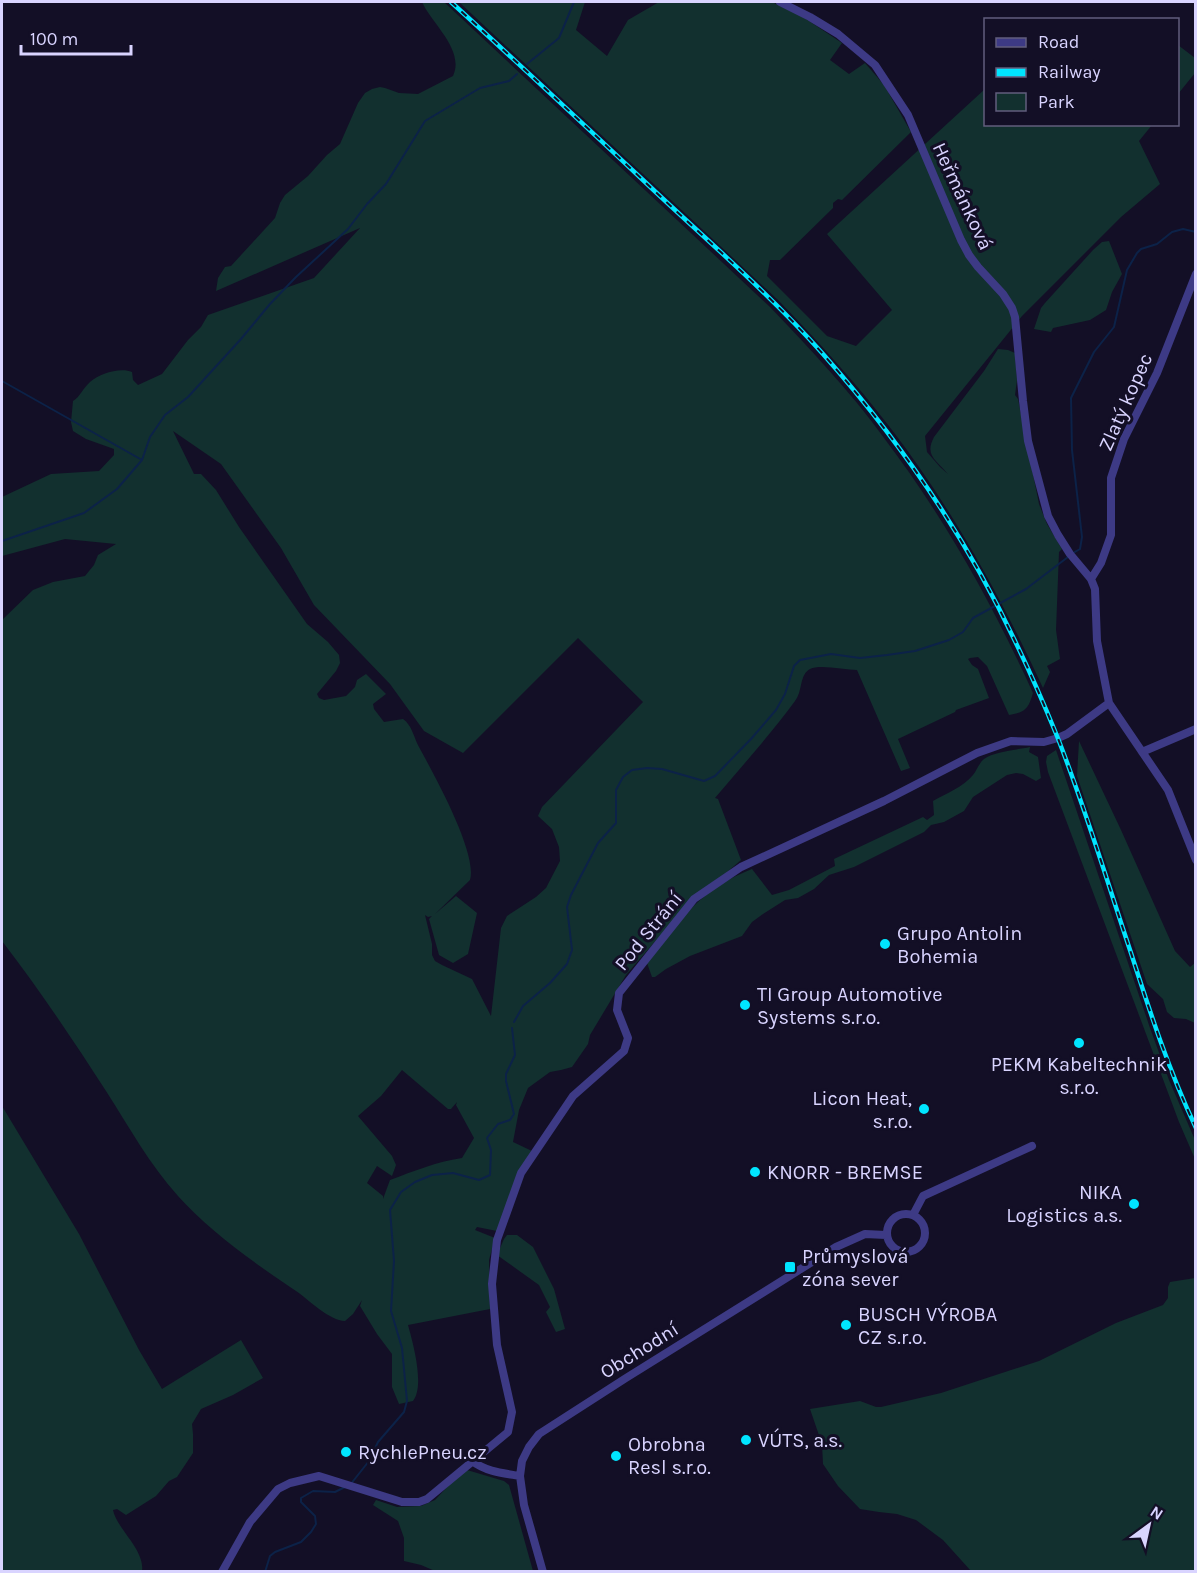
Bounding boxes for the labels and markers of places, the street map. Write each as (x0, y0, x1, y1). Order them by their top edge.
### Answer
place label: Grupo Antolin Bohemia (897, 922, 1022, 968)
marker: Grupo Antolin Bohemia (878, 937, 892, 951)
place label: TI Group Automotive Systems s.r.o. (757, 983, 942, 1029)
marker: TI Group Automotive Systems s.r.o. (738, 998, 752, 1012)
marker: PEKM Kabeltechnik s.r.o. (1072, 1036, 1086, 1050)
place label: PEKM Kabeltechnik s.r.o. (991, 1053, 1167, 1099)
place label: Licon Heat, s.r.o. (812, 1087, 912, 1133)
marker: Licon Heat, s.r.o. (917, 1102, 931, 1116)
place label: KNORR - BREMSE (767, 1161, 923, 1184)
marker: KNORR - BREMSE (748, 1165, 762, 1179)
place label: NIKA Logistics a.s. (1006, 1181, 1122, 1227)
marker: NIKA Logistics a.s. (1127, 1197, 1141, 1211)
place label: Průmyslová zóna sever (802, 1245, 909, 1291)
marker: Průmyslová zóna sever (783, 1260, 797, 1274)
place label: BUSCH VÝROBA CZ s.r.o. (858, 1302, 997, 1349)
marker: BUSCH VÝROBA CZ s.r.o. (839, 1318, 853, 1332)
place label: VÚTS, a.s. (758, 1428, 842, 1452)
place label: Obrobna Resl s.r.o. (628, 1433, 711, 1479)
marker: VÚTS, a.s. (739, 1433, 753, 1447)
place label: RychlePneu.cz (358, 1441, 487, 1464)
marker: RychlePneu.cz (339, 1445, 353, 1459)
marker: Obrobna Resl s.r.o. (609, 1449, 623, 1463)

